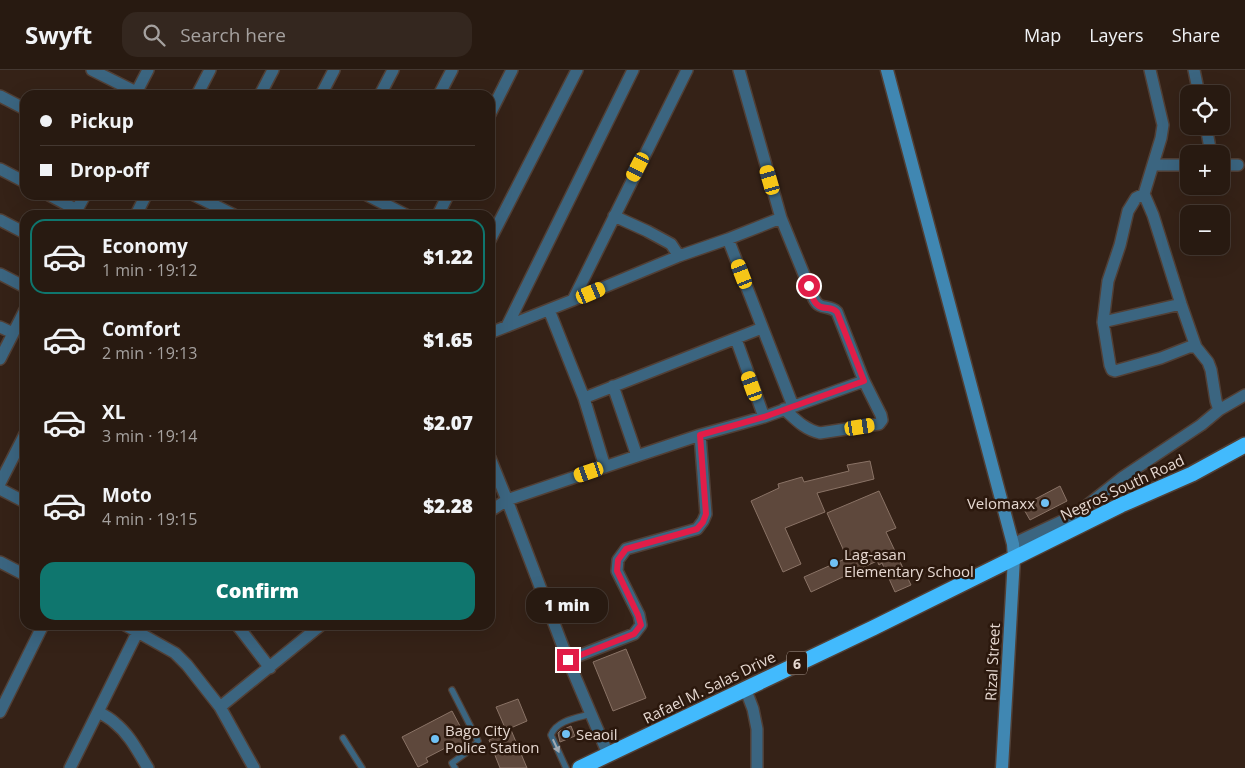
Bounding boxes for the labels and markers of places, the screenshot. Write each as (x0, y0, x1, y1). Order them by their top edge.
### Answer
place label: Velomaxx (967, 493, 1035, 513)
marker: Velomaxx (1039, 497, 1051, 509)
place label: Lag-asan Elementary School (844, 544, 974, 581)
marker: Lag-asan Elementary School (828, 557, 840, 569)
place label: Bago City Police Station (445, 720, 539, 757)
place label: Seaoil (576, 724, 618, 744)
marker: Seaoil (560, 728, 572, 740)
marker: Bago City Police Station (429, 733, 441, 745)

